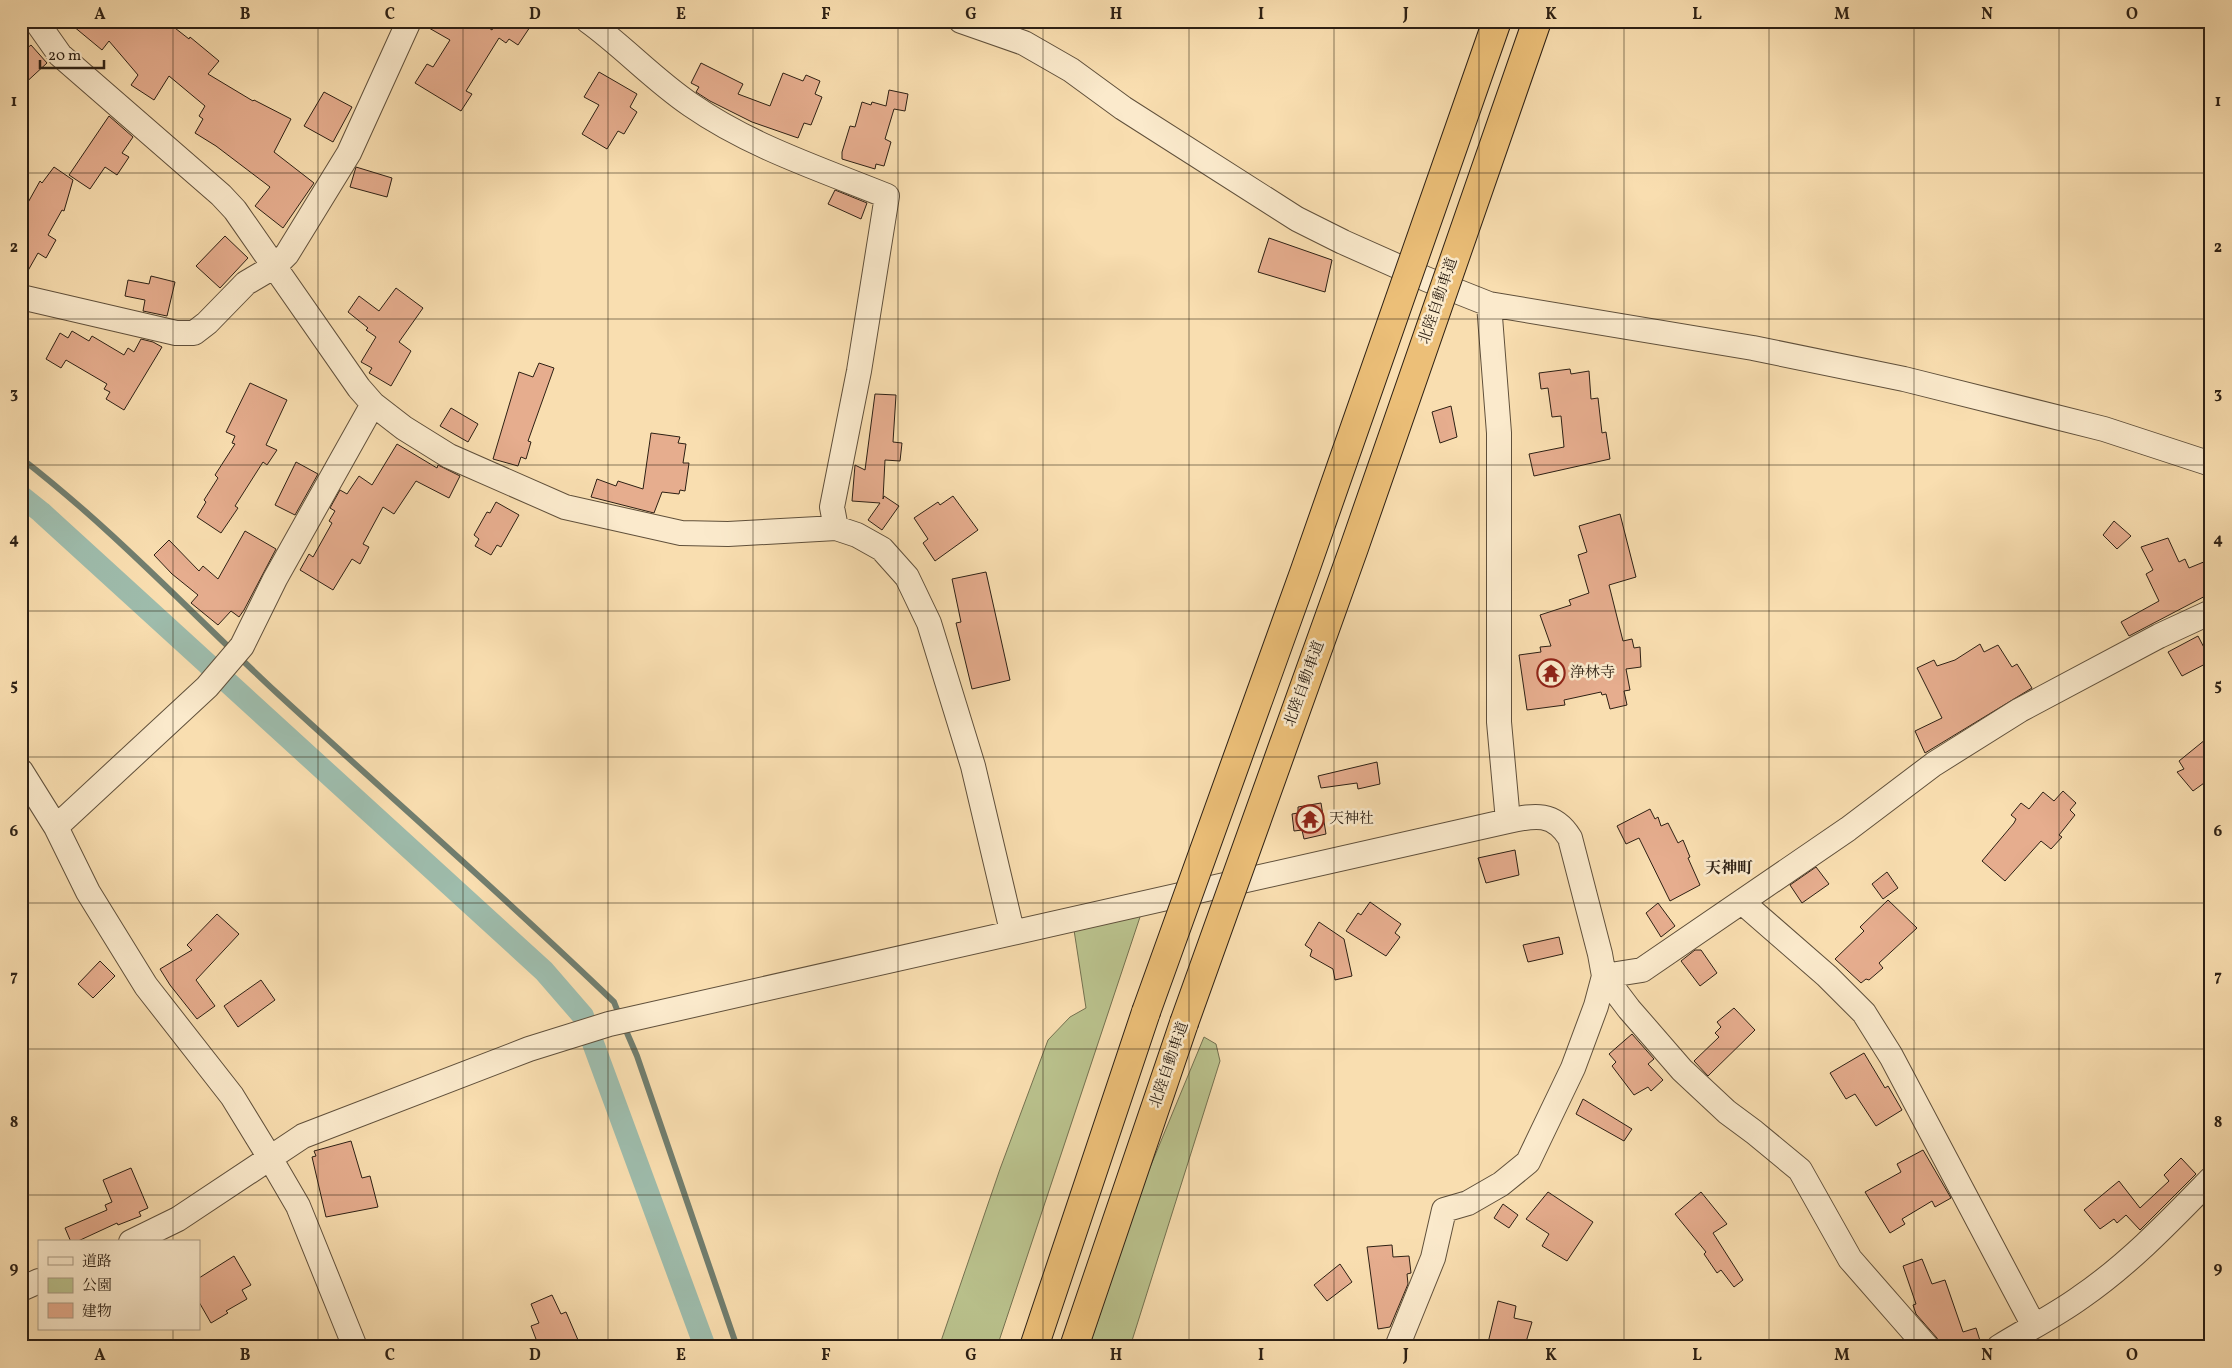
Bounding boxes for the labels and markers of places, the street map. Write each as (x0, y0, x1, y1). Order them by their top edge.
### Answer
temple icon: 浄林寺 (1536, 658, 1566, 688)
place label: 浄林寺 (1570, 663, 1615, 684)
temple icon: 天神社 (1295, 804, 1325, 834)
place label: 天神社 (1329, 809, 1374, 830)

